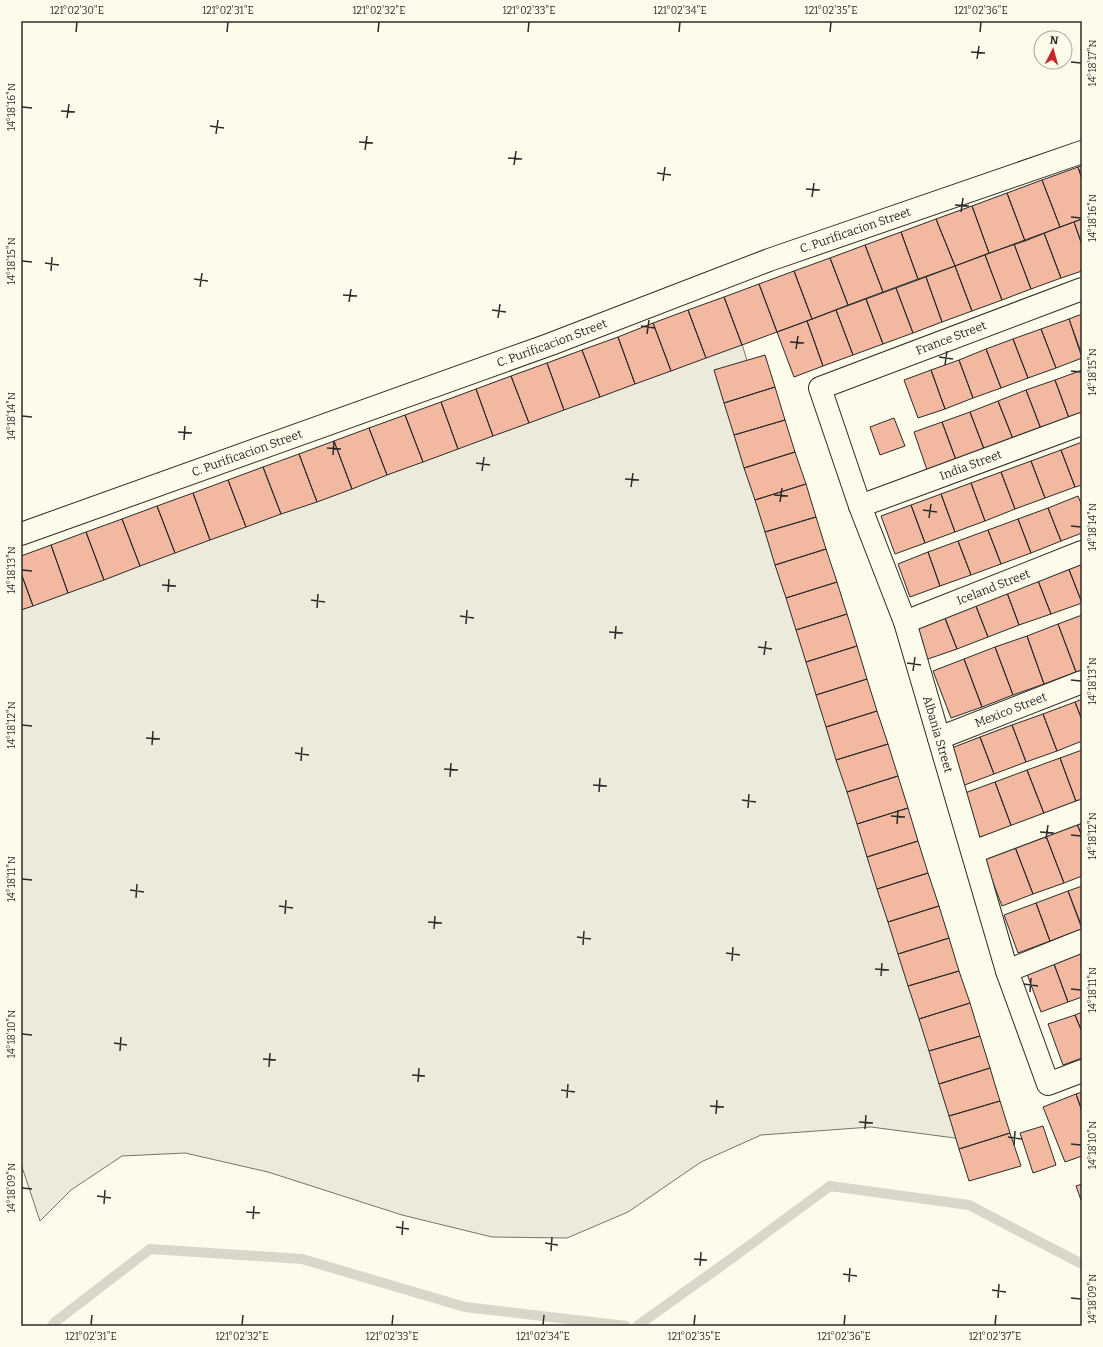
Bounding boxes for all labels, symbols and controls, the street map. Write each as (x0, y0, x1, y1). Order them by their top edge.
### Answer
text: 121°02'30"E (50, 5, 104, 17)
text: 121°02'31"E (202, 5, 254, 17)
text: 121°02'32"E (353, 5, 405, 17)
text: 121°02'33"E (503, 5, 555, 17)
text: 121°02'34"E (653, 5, 707, 17)
text: 121°02'35"E (805, 5, 857, 17)
text: 121°02'36"E (954, 5, 1008, 17)
north arrow (1033, 30, 1073, 70)
text: N (1049, 34, 1059, 48)
text: 14°18'17"N (1087, 40, 1099, 86)
text: 14°18'16"N (6, 83, 18, 131)
text: 14°18'16"N (1087, 194, 1099, 242)
street label: C. Purificacion Street (798, 204, 913, 256)
text: 14°18'15"N (6, 237, 18, 285)
street label: C. Purificacion Street (495, 316, 609, 370)
street label: France Street (914, 318, 989, 358)
text: 14°18'15"N (1087, 348, 1099, 396)
text: 14°18'14"N (6, 392, 18, 440)
street label: C. Purificacion Street (190, 427, 305, 479)
street label: India Street (938, 447, 1004, 483)
text: 14°18'14"N (1087, 503, 1099, 551)
text: 14°18'13"N (6, 546, 18, 594)
street label: Iceland Street (955, 566, 1033, 608)
text: 14°18'13"N (1087, 657, 1099, 705)
street label: Mexico Street (973, 689, 1049, 730)
street label: Albania Street (920, 694, 956, 775)
text: 14°18'12"N (6, 701, 18, 749)
text: 14°18'12"N (1087, 812, 1099, 860)
text: 14°18'11"N (6, 856, 18, 902)
text: 14°18'11"N (1087, 967, 1099, 1013)
text: 14°18'10"N (6, 1010, 18, 1058)
text: 14°18'10"N (1087, 1121, 1099, 1169)
text: 14°18'09"N (6, 1163, 18, 1213)
text: 14°18'09"N (1087, 1274, 1099, 1324)
text: 121°02'31"E (65, 1331, 117, 1343)
text: 121°02'32"E (216, 1331, 268, 1343)
text: 121°02'33"E (366, 1331, 418, 1343)
text: 121°02'34"E (516, 1331, 570, 1343)
text: 121°02'35"E (668, 1331, 720, 1343)
text: 121°02'36"E (817, 1331, 871, 1343)
text: 121°02'37"E (969, 1331, 1021, 1343)

